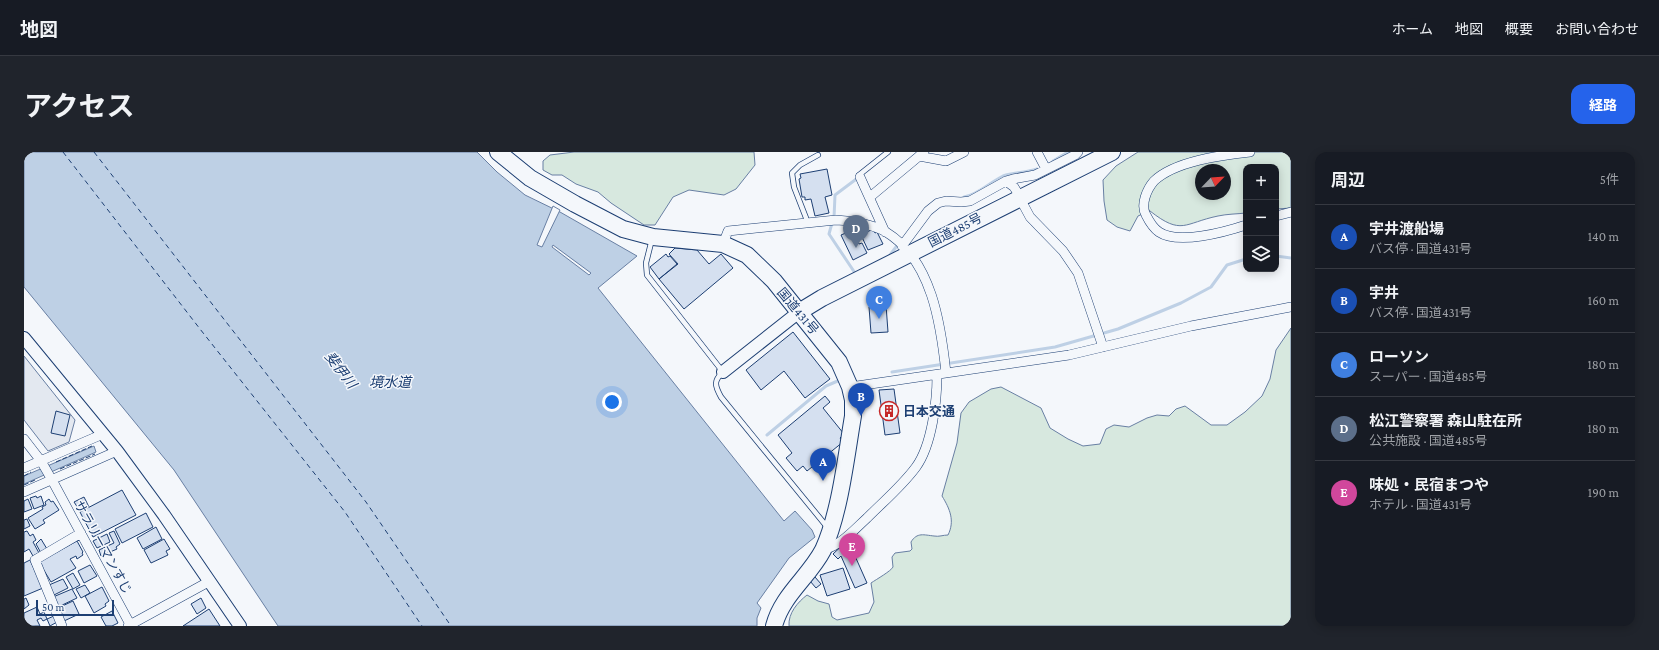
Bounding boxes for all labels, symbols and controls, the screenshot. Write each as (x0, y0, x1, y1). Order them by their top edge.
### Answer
text: 地図 (20, 19, 58, 40)
text: ホーム (1391, 21, 1433, 37)
text: 地図 (1455, 21, 1483, 37)
text: 概要 (1505, 21, 1533, 37)
text: お問い合わせ (1555, 21, 1639, 37)
button: 経路 (1571, 84, 1635, 124)
text: アクセス (24, 91, 135, 122)
north arrow (1195, 164, 1231, 200)
map controls (1243, 164, 1279, 272)
button: + (1243, 164, 1279, 200)
text: 周辺 (1331, 171, 1365, 190)
text: 5件 (1600, 172, 1619, 187)
button: − (1243, 200, 1279, 236)
street label: 国道485号 (925, 210, 985, 250)
pin: D (843, 215, 869, 248)
text: 宇井渡船場 (1369, 221, 1444, 237)
text: A (1340, 229, 1348, 244)
text: 140 m (1588, 229, 1619, 244)
button: layers (1243, 236, 1279, 272)
text: バス停 · 国道431号 (1369, 241, 1472, 256)
street label: 国道431号 (774, 285, 822, 337)
text: 宇井 (1369, 285, 1399, 301)
pin: C (866, 286, 892, 319)
text: B (1340, 293, 1348, 308)
text: 160 m (1588, 293, 1619, 308)
text: バス停 · 国道431号 (1369, 305, 1472, 320)
water label: 斐伊川 (322, 349, 361, 393)
text: ローソン (1369, 349, 1429, 365)
text: C (1340, 357, 1348, 372)
text: 180 m (1587, 357, 1619, 372)
text: スーパー · 国道485号 (1369, 369, 1487, 384)
water label: 境水道 (369, 374, 413, 390)
pin: B (848, 383, 874, 416)
your location (602, 392, 622, 412)
building icon: 日本交通 (878, 400, 900, 422)
place label: 日本交通 (903, 404, 955, 419)
text: 松江警察署 森山駐在所 (1369, 413, 1522, 429)
text: D (1340, 421, 1348, 436)
text: 180 m (1587, 421, 1619, 436)
text: 公共施設 · 国道485号 (1369, 433, 1488, 448)
pin: A (810, 448, 836, 481)
text: 味処・民宿まつや (1369, 477, 1489, 493)
text: E (1340, 485, 1348, 500)
text: 190 m (1588, 485, 1619, 500)
text: ホテル · 国道431号 (1369, 497, 1472, 512)
street label: サラリーマンすじ (71, 498, 135, 596)
pin: E (839, 533, 865, 566)
scale bar (36, 598, 114, 617)
text: 50 m (42, 601, 64, 613)

